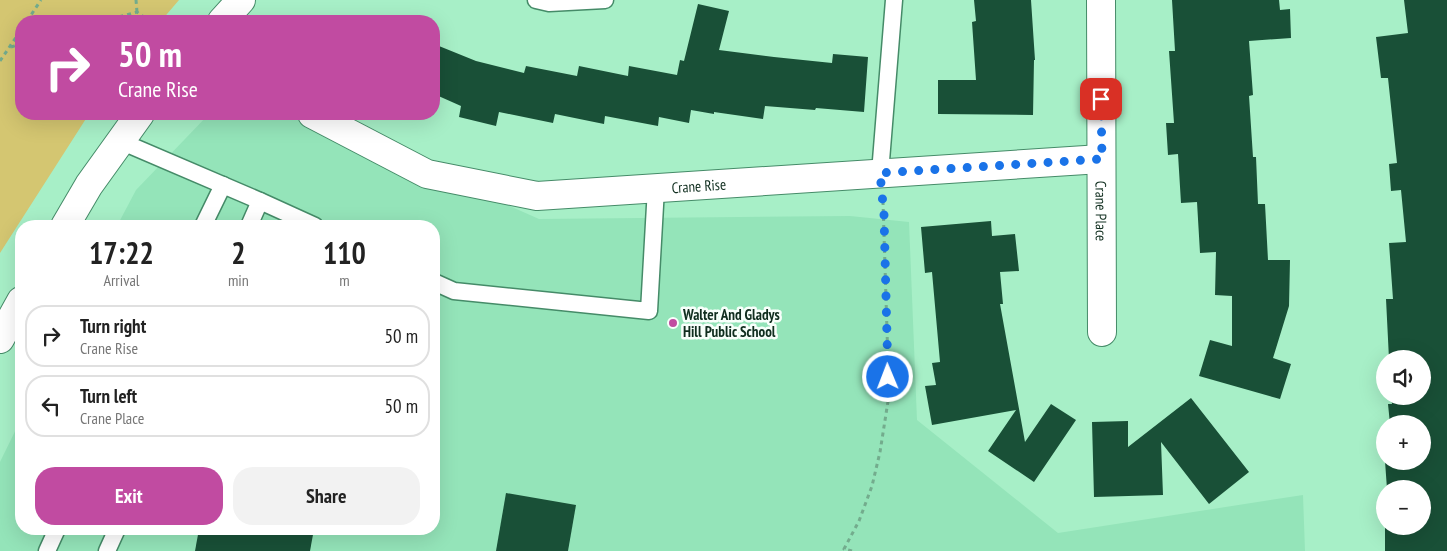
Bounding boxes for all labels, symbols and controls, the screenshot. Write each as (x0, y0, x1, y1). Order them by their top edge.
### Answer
text: 50 m (118, 31, 182, 77)
icon: right (35, 35, 100, 100)
text: Crane Rise (118, 75, 198, 103)
pin (1080, 78, 1122, 120)
icon: arrive (1087, 85, 1115, 113)
street label: Crane Rise (671, 174, 727, 197)
street label: Crane Place (1092, 181, 1111, 241)
text: 17:22 (89, 233, 154, 272)
text: 2 (231, 233, 246, 272)
text: 110 (323, 233, 366, 272)
text: Arrival (103, 270, 140, 290)
text: min (228, 270, 249, 290)
text: m (339, 270, 350, 290)
place label: Walter And Gladys Hill Public School (682, 305, 780, 341)
text: Turn right (80, 314, 146, 338)
marker: Walter And Gladys Hill Public School (667, 317, 679, 329)
icon: right (37, 322, 65, 350)
text: 50 m (385, 324, 418, 348)
text: Crane Rise (80, 338, 138, 358)
position arrow (861, 350, 913, 402)
map controls (1376, 350, 1431, 535)
button: sound (1376, 350, 1431, 405)
text: Turn left (80, 384, 137, 408)
icon: left (37, 392, 65, 420)
text: 50 m (385, 394, 418, 418)
text: Crane Place (80, 408, 144, 428)
button: + (1376, 415, 1431, 470)
button: Exit (35, 467, 223, 525)
button: Share (233, 467, 420, 525)
button: − (1376, 480, 1431, 535)

